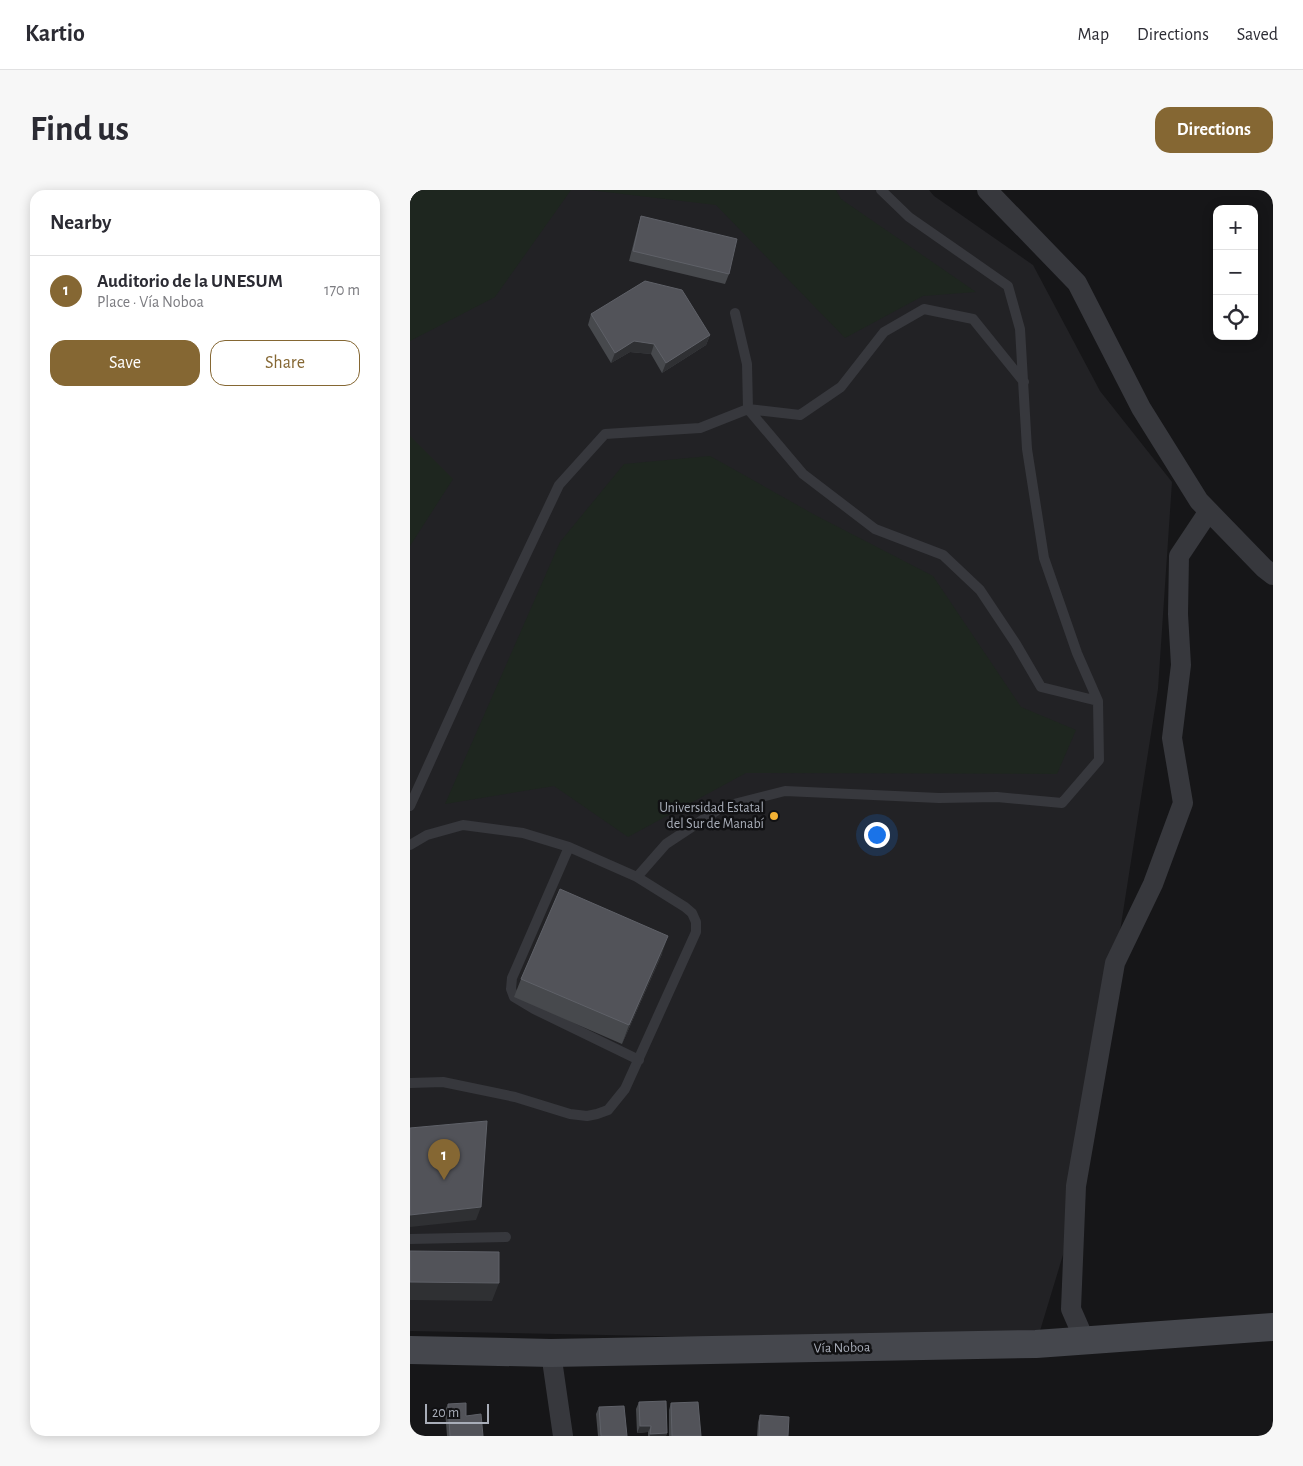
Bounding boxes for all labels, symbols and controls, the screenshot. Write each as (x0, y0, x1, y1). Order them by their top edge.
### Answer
text: Kartio (25, 22, 85, 46)
text: Map (1078, 26, 1109, 44)
text: Directions (1137, 26, 1209, 44)
text: Saved (1237, 26, 1278, 44)
button: Directions (1155, 107, 1273, 153)
text: Find us (30, 112, 129, 147)
map controls (1213, 205, 1258, 340)
button: + (1213, 205, 1258, 250)
text: Nearby (50, 212, 111, 233)
button: − (1213, 250, 1258, 295)
text: Auditorio de la UNESUM (97, 272, 283, 291)
text: 1 (63, 282, 69, 298)
text: 170 m (324, 282, 360, 298)
text: Place · Vía Noboa (97, 294, 204, 310)
button: locate (1213, 295, 1258, 340)
button: Save (50, 340, 200, 386)
button: Share (210, 340, 360, 386)
place label: Universidad Estatal del Sur de Manabí (659, 801, 765, 831)
marker: Universidad Estatal del Sur de Manabí (768, 810, 780, 822)
your location (864, 822, 890, 848)
pin: 1 (428, 1139, 460, 1180)
street label: Vía Noboa (813, 1340, 871, 1355)
scale bar (425, 1401, 489, 1424)
text: 20 m (432, 1406, 459, 1420)

